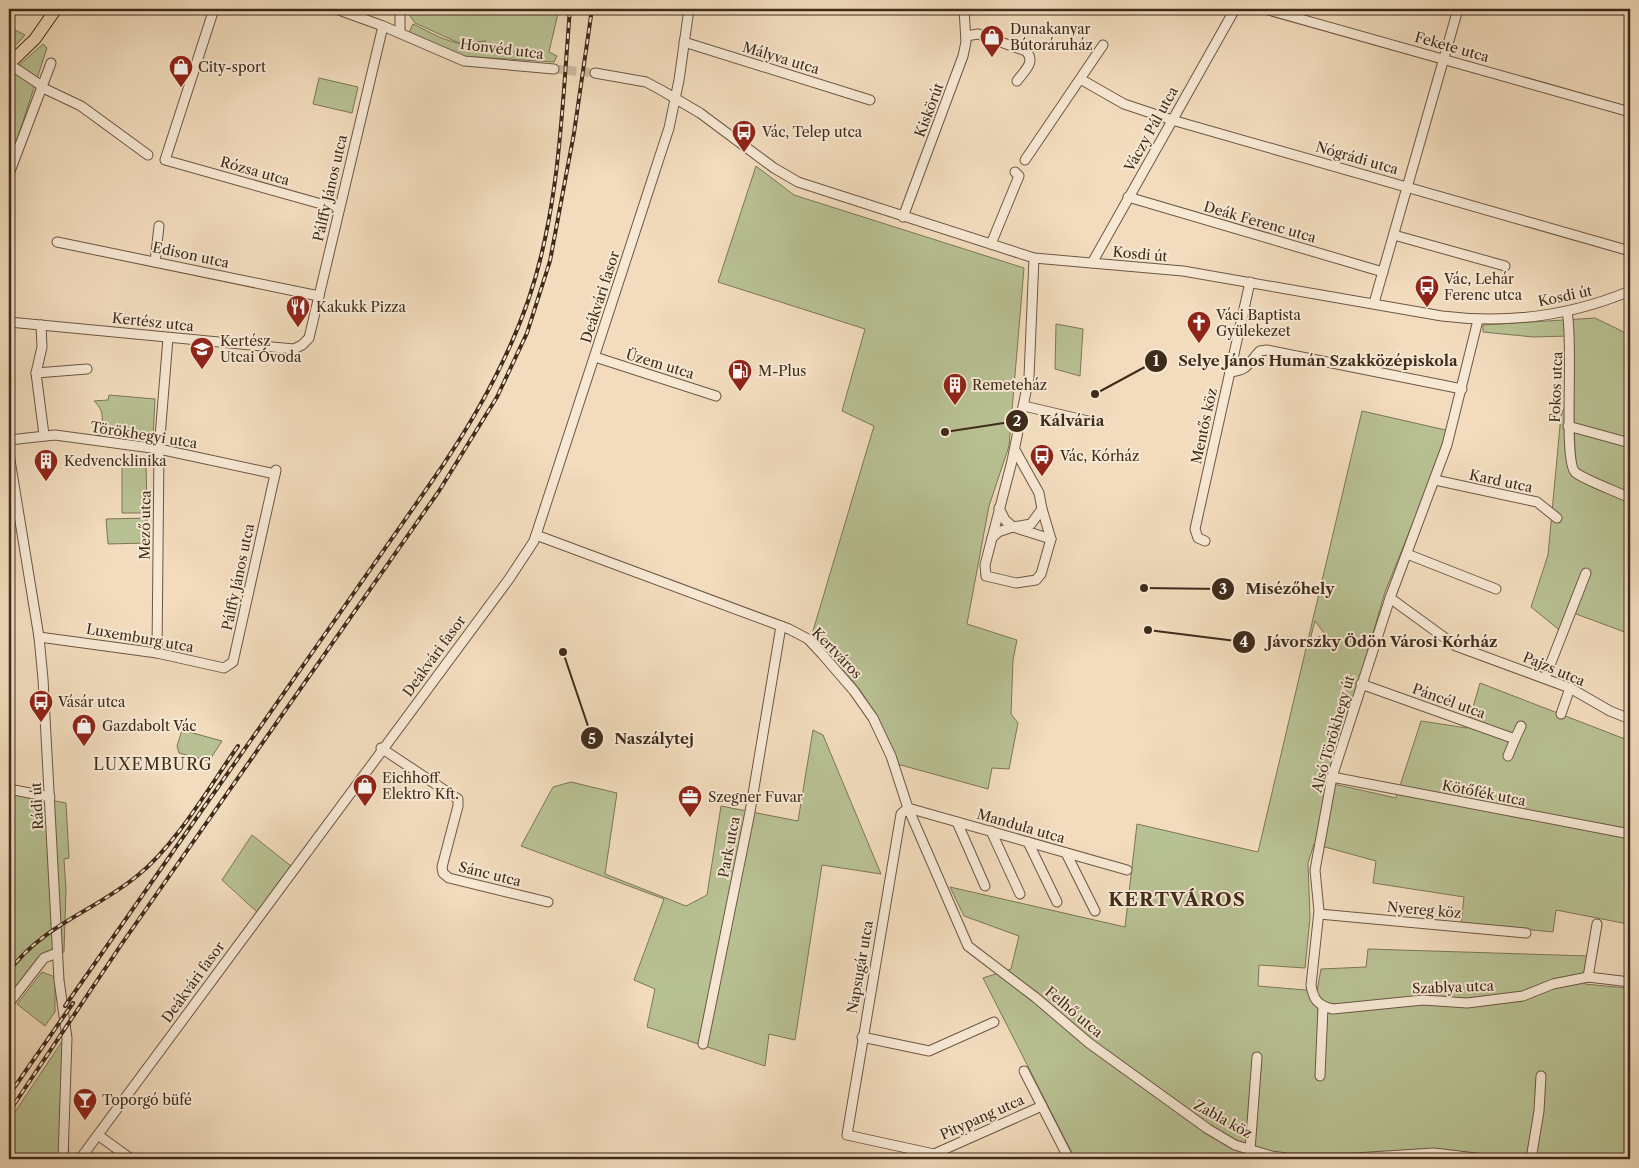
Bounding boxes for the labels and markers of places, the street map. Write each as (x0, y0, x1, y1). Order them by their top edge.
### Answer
place label: Dunakanyar Bútoráruház (1010, 20, 1093, 54)
shop icon: Dunakanyar Bútoráruház (979, 24, 1005, 58)
shop icon: City-sport (168, 54, 194, 88)
place label: City-sport (198, 58, 266, 76)
bus stop icon: Vác, Telep utca (731, 119, 757, 153)
place label: Vác, Telep utca (761, 123, 863, 141)
place label: Vác, Lehár Ferenc utca (1443, 270, 1523, 304)
bus stop icon: Vác, Lehár Ferenc utca (1414, 274, 1440, 308)
restaurant icon: Kakukk Pizza (285, 294, 311, 328)
place label: Kakukk Pizza (316, 298, 407, 316)
place label: Váci Baptista Gyülekezet (1215, 306, 1302, 340)
church icon: Váci Baptista Gyülekezet (1186, 310, 1212, 344)
place label: Kertész Utcai Óvoda (220, 332, 302, 366)
school or university icon: Kertész Utcai Óvoda (189, 336, 215, 370)
callout: Selye János Humán Szakközépiskola (1144, 346, 1468, 376)
fuel station icon: M-Plus (727, 358, 753, 392)
place label: M-Plus (758, 362, 806, 380)
building icon: Remeteház (942, 372, 968, 406)
place label: Remeteház (972, 376, 1047, 394)
callout: Kálvária (1005, 406, 1115, 436)
bus stop icon: Vác, Kórház (1029, 443, 1055, 477)
place label: Vác, Kórház (1059, 447, 1139, 465)
building icon: Kedvencklinika (33, 448, 59, 482)
place label: Kedvencklinika (64, 452, 167, 470)
callout: Misézőhely (1211, 574, 1344, 604)
callout: Jávorszky Ödön Városi Kórház (1231, 627, 1508, 657)
bus stop icon: Vásár utca (28, 689, 54, 723)
place label: Vásár utca (57, 693, 126, 711)
shop icon: Gazdabolt Vác (71, 713, 97, 747)
place label: Gazdabolt Vác (102, 717, 197, 735)
callout: Naszálytej (579, 723, 704, 753)
place label: Eichhoff Elektro Kft. (382, 769, 459, 803)
shop icon: Eichhoff Elektro Kft. (352, 773, 378, 807)
office icon: Szegner Fuvar (677, 784, 703, 818)
place label: Szegner Fuvar (708, 788, 803, 806)
bar icon: Toporgó büfé (72, 1087, 98, 1121)
place label: Toporgó büfé (102, 1091, 192, 1109)

